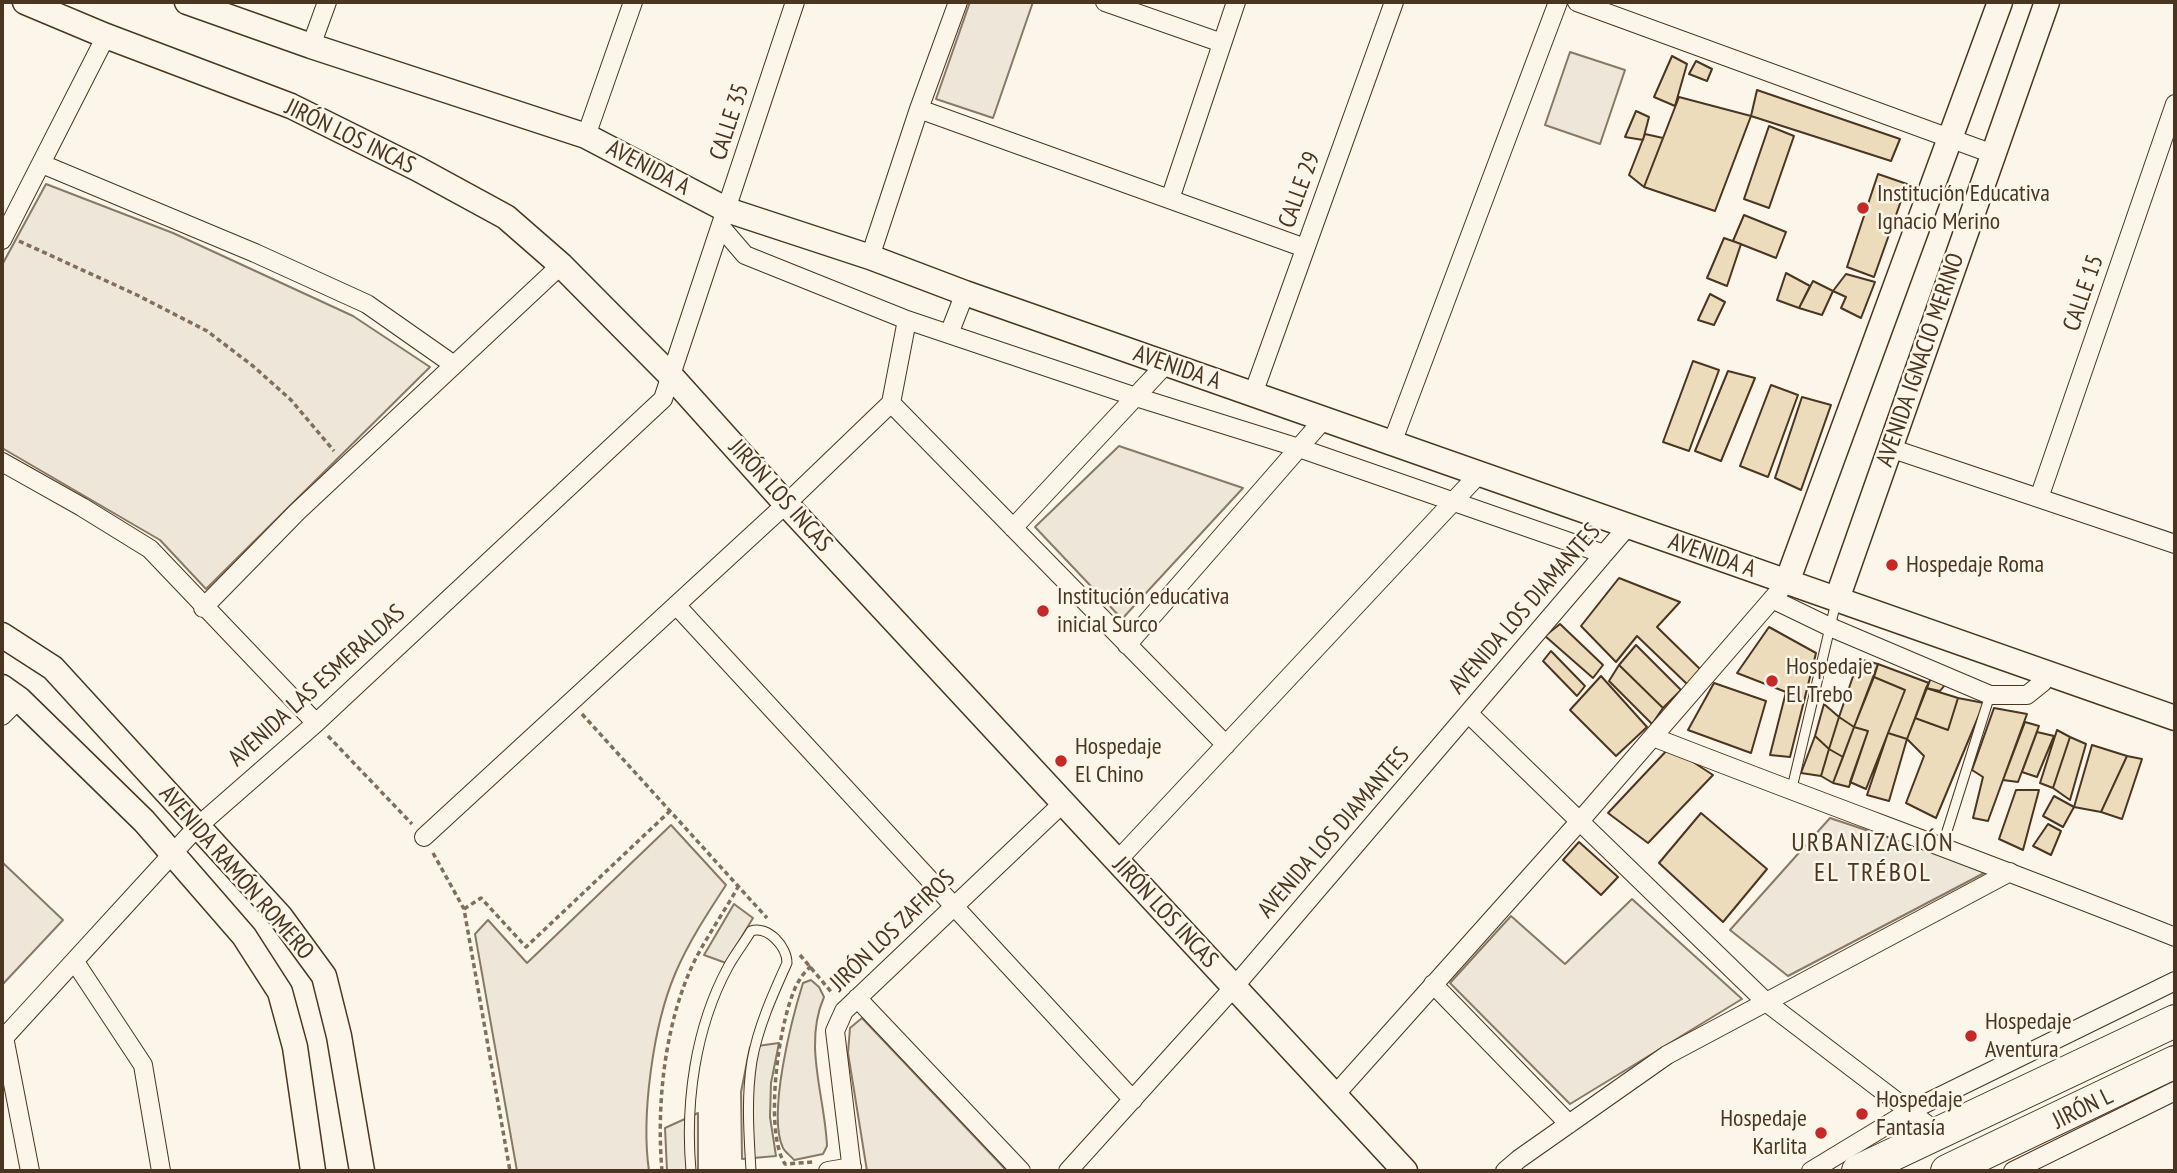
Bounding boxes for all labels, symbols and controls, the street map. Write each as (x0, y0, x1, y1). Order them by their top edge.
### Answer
street label: CALLE 35 (704, 80, 756, 164)
street label: JIRÓN LOS INCAS (280, 93, 420, 181)
street label: AVENIDA A (601, 134, 695, 202)
street label: CALLE 29 (1273, 148, 1327, 232)
place label: Institución Educativa Ignacio Merino (1877, 180, 2050, 236)
marker: Institución Educativa Ignacio Merino (1855, 200, 1871, 216)
street label: AVENIDA IGNACIO MERINO (1871, 250, 1971, 470)
street label: CALLE 15 (2058, 251, 2110, 335)
street label: AVENIDA A (1130, 340, 1224, 396)
street label: JIRÓN LOS INCAS (722, 434, 838, 558)
street label: AVENIDA LOS DIAMANTES (1443, 518, 1607, 700)
street label: AVENIDA A (1665, 528, 1759, 584)
place label: Hospedaje Roma (1906, 551, 2044, 579)
marker: Hospedaje Roma (1884, 557, 1900, 573)
place label: Institución educativa inicial Surco (1057, 583, 1229, 639)
street label: AVENIDA LAS ESMERALDAS (223, 599, 411, 773)
marker: Institución educativa inicial Surco (1035, 603, 1051, 619)
place label: Hospedaje El Trebo (1786, 653, 1873, 709)
marker: Hospedaje El Trebo (1764, 673, 1780, 689)
place label: Hospedaje El Chino (1075, 733, 1162, 789)
street label: AVENIDA LOS DIAMANTES (1252, 742, 1416, 924)
marker: Hospedaje El Chino (1053, 753, 1069, 769)
street label: AVENIDA RAMÓN ROMERO (153, 780, 319, 966)
district label: URBANIZACIÓN EL TRÉBOL (1793, 828, 1953, 890)
street label: JIRÓN LOS INCAS (1106, 852, 1224, 974)
street label: JIRÓN LOS ZAFIROS (825, 864, 961, 998)
place label: Hospedaje Aventura (1985, 1008, 2072, 1064)
marker: Hospedaje Aventura (1963, 1028, 1979, 1044)
street label: JIRÓN L (2048, 1082, 2118, 1136)
place label: Hospedaje Fantasía (1876, 1086, 1963, 1142)
place label: Hospedaje Karlita (1720, 1105, 1807, 1161)
marker: Hospedaje Fantasía (1854, 1106, 1870, 1122)
marker: Hospedaje Karlita (1813, 1125, 1829, 1141)

